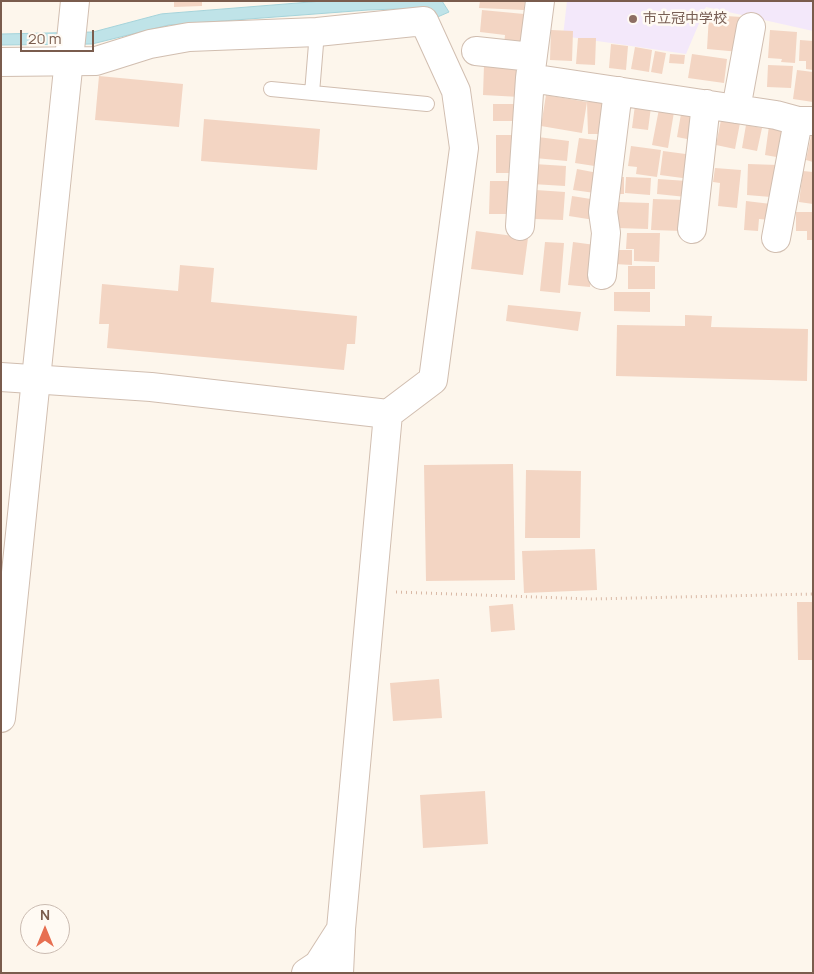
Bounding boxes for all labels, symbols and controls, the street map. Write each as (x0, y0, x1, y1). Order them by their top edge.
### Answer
place label: 市立冠中学校 (643, 11, 727, 27)
marker: 市立冠中学校 (627, 13, 639, 25)
scale bar (22, 20, 96, 52)
text: 20 m (28, 28, 61, 49)
north arrow (20, 904, 70, 954)
text: N (40, 905, 50, 924)

